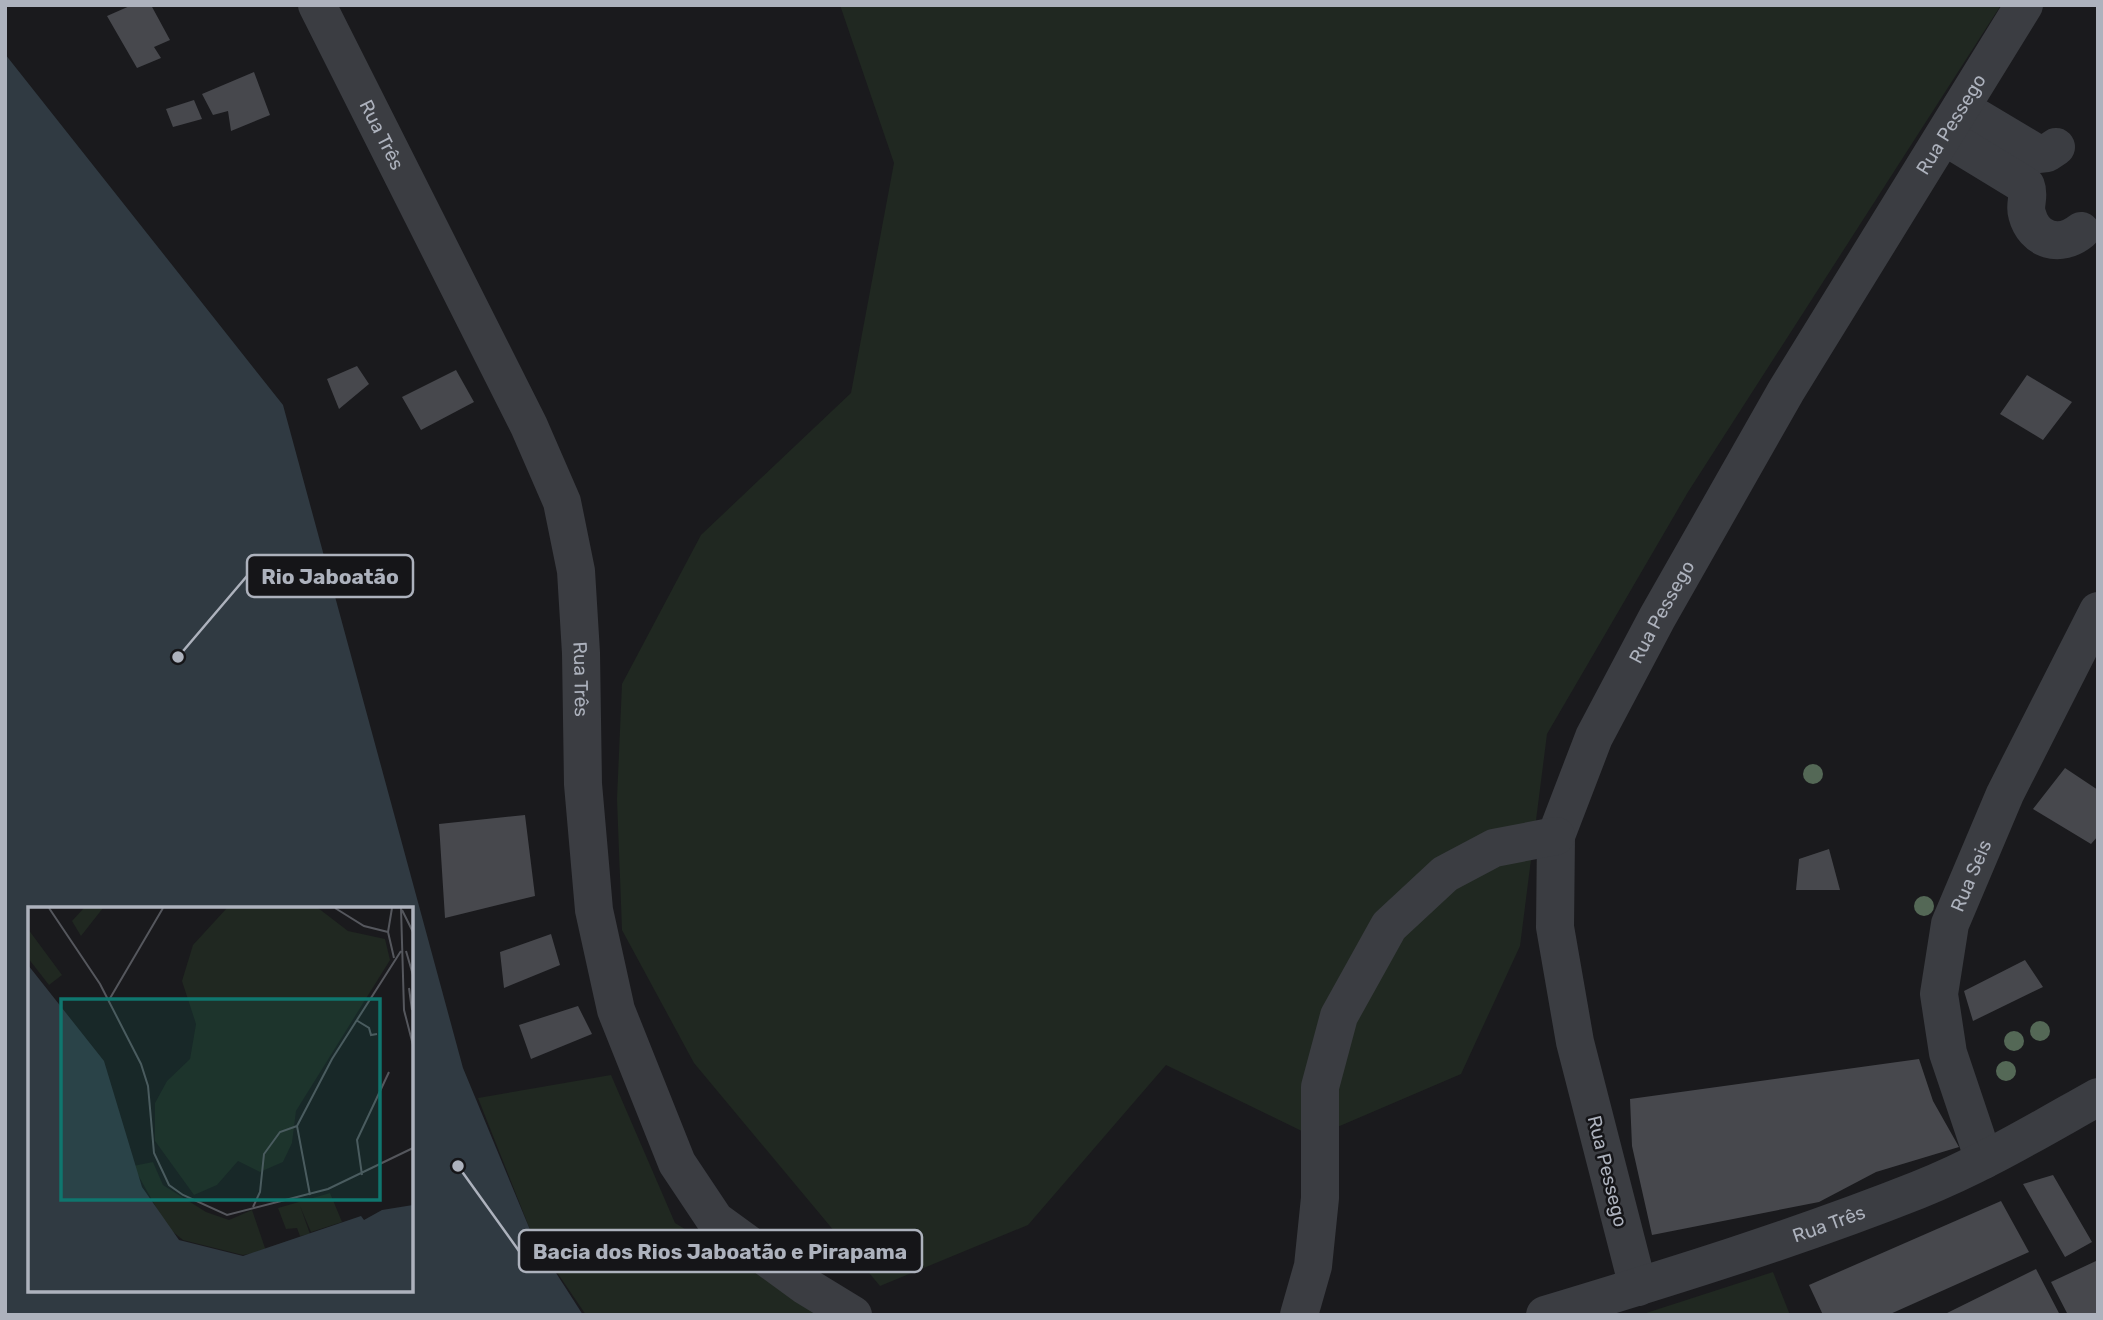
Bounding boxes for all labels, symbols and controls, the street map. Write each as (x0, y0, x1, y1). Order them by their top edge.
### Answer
street label: Rua Pessego (1911, 70, 1991, 179)
street label: Rua Três (355, 96, 409, 174)
callout: Rio Jaboatão (247, 555, 413, 597)
street label: Rua Pessego (1624, 556, 1699, 667)
text: Rio Jaboatão (261, 564, 399, 589)
street label: Rua Três (568, 641, 593, 717)
street label: Rua Seis (1946, 836, 1996, 915)
inset map (28, 907, 413, 1292)
street label: Rua Pessego (1583, 1113, 1632, 1229)
street label: Rua Três (1789, 1200, 1868, 1247)
callout: Bacia dos Rios Jaboatão e Pirapama (519, 1230, 922, 1272)
text: Bacia dos Rios Jaboatão e Pirapama (533, 1239, 907, 1264)

